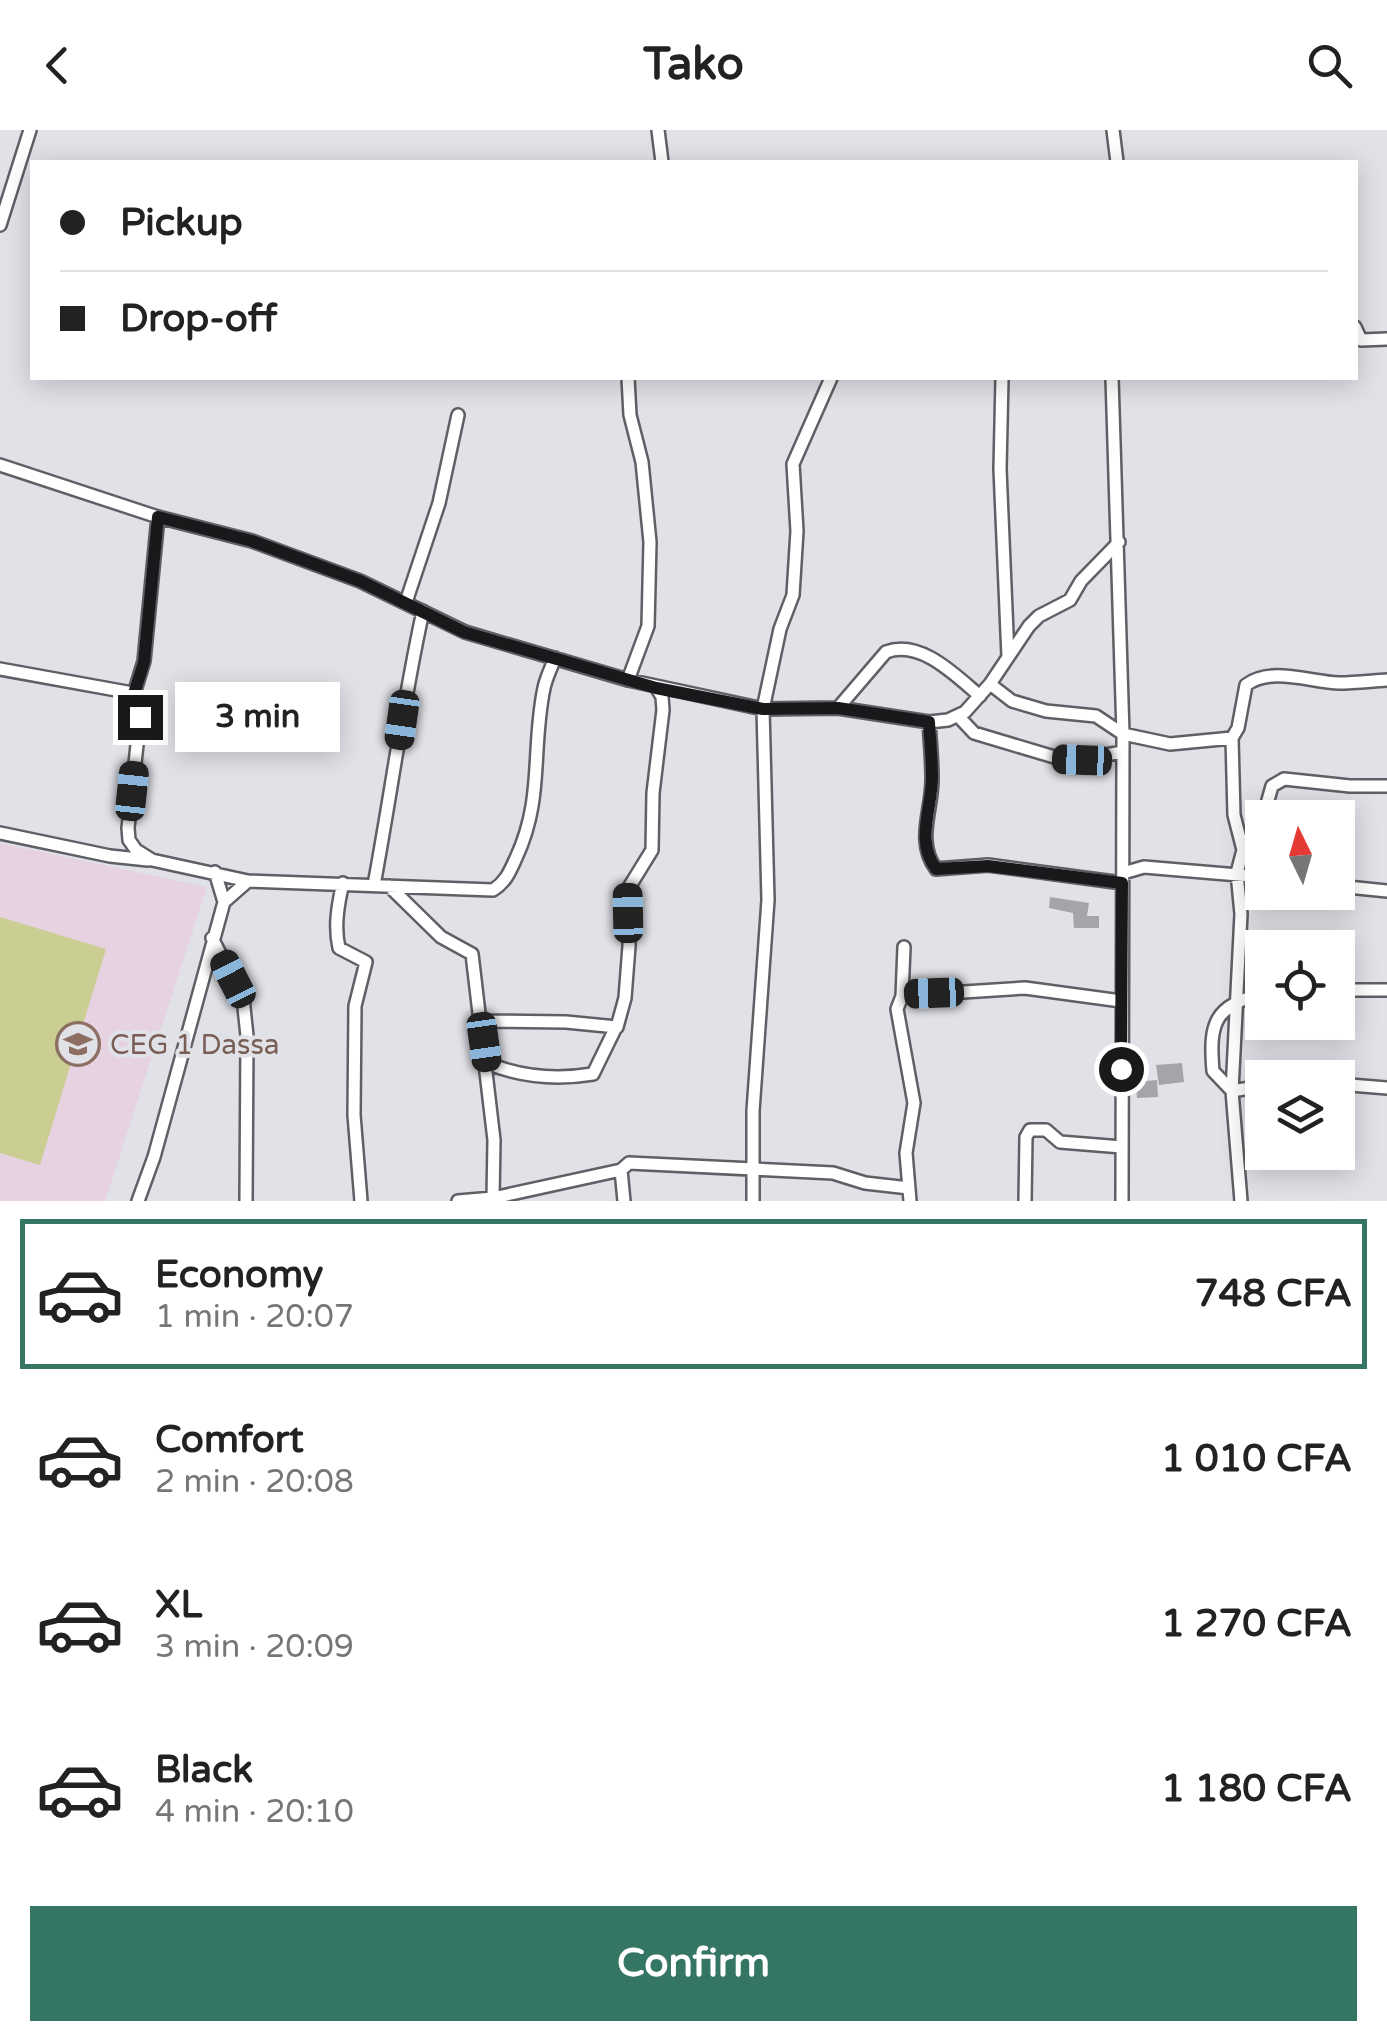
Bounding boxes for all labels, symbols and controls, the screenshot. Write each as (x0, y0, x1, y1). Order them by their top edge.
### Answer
icon: back (30, 38, 85, 93)
text: Tako (643, 38, 744, 92)
icon: search (1302, 38, 1357, 93)
text: Pickup (120, 200, 243, 246)
text: Drop-off (120, 296, 277, 342)
callout: 3 min (175, 682, 340, 752)
car (383, 688, 421, 752)
route end (118, 695, 163, 740)
text: 3 min (215, 698, 300, 736)
car (1051, 744, 1113, 776)
car (114, 760, 150, 822)
north arrow (1245, 800, 1355, 910)
map controls (1245, 800, 1355, 1170)
car (612, 883, 644, 943)
button: locate (1245, 930, 1355, 1040)
car (206, 945, 260, 1013)
car (903, 977, 965, 1009)
car (465, 1010, 503, 1074)
school or university icon: CEG 1 Dassa (55, 1021, 101, 1067)
place label: CEG 1 Dassa (110, 1028, 280, 1062)
route start (1099, 1047, 1144, 1092)
button: layers (1245, 1060, 1355, 1170)
icon: car (35, 1249, 125, 1339)
text: Economy (155, 1252, 323, 1298)
text: 748 CFA (1195, 1271, 1352, 1317)
text: 1 min · 20:07 (155, 1298, 354, 1336)
icon: car (35, 1414, 125, 1504)
text: Comfort (155, 1417, 304, 1463)
text: 1 010 CFA (1161, 1436, 1352, 1482)
text: 2 min · 20:08 (155, 1463, 354, 1501)
icon: car (35, 1579, 125, 1669)
text: XL (155, 1582, 202, 1628)
text: 1 270 CFA (1161, 1601, 1352, 1647)
text: 3 min · 20:09 (155, 1628, 354, 1666)
icon: car (35, 1744, 125, 1834)
text: Black (155, 1747, 253, 1793)
text: 1 180 CFA (1161, 1766, 1352, 1812)
text: 4 min · 20:10 (155, 1793, 354, 1831)
button: Confirm (30, 1906, 1357, 2021)

